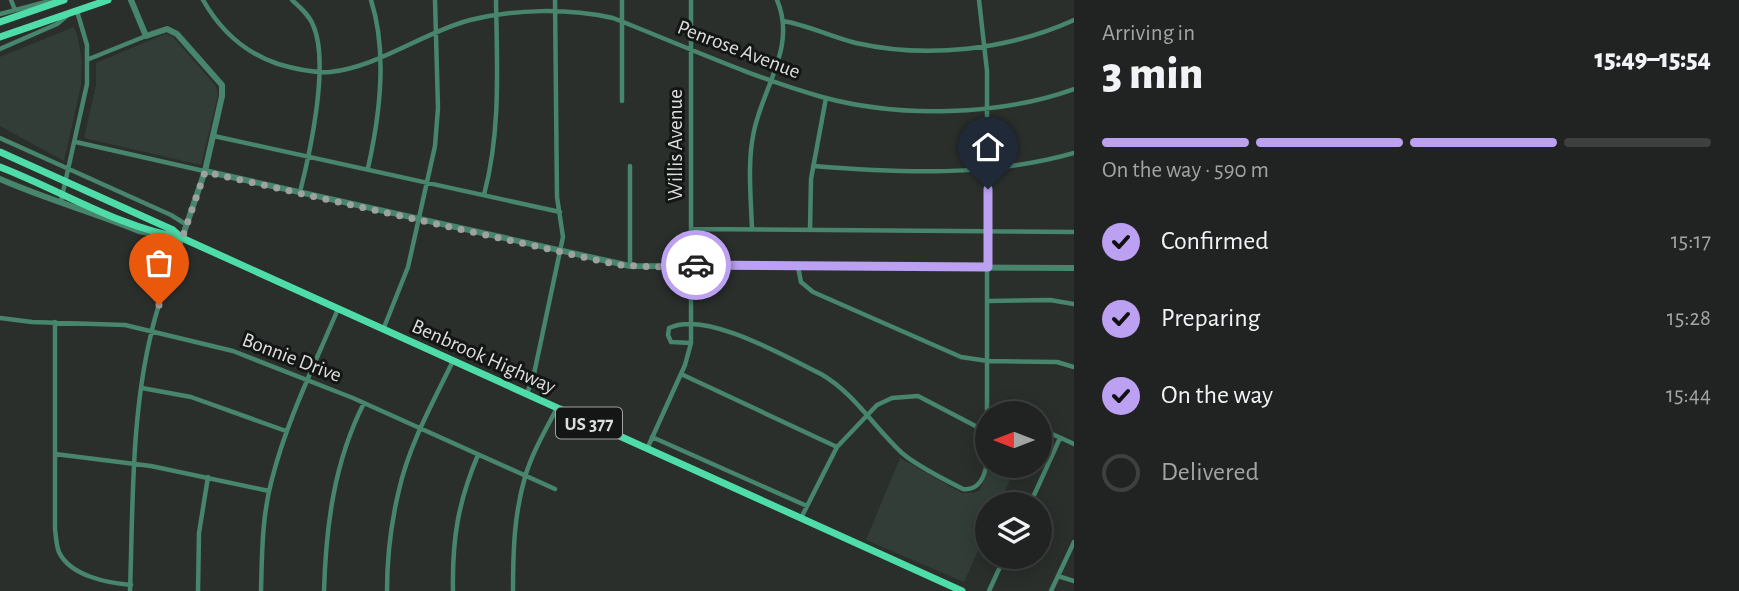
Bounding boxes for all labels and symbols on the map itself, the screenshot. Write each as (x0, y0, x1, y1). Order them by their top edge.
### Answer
street label: Penrose Avenue (675, 16, 803, 82)
street label: Willis Avenue (665, 89, 686, 201)
pin (958, 117, 1018, 189)
courier (661, 230, 731, 300)
pin (129, 233, 189, 305)
street label: Benbrook Highway (409, 315, 559, 398)
street label: Bonnie Drive (239, 329, 344, 386)
north arrow (975, 401, 1052, 478)
road number: US 377 (556, 408, 622, 438)

